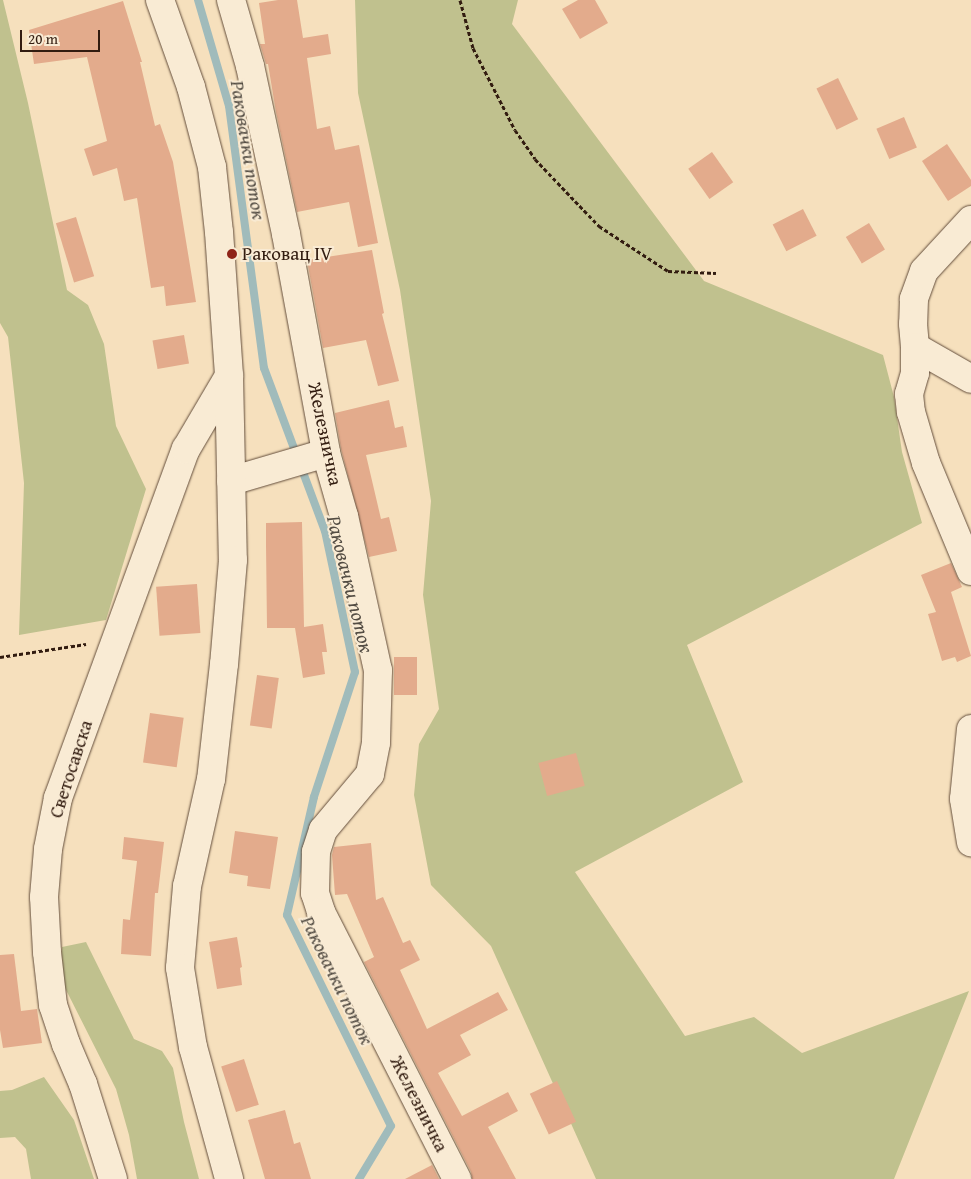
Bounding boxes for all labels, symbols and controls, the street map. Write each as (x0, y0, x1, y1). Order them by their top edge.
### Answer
scale bar (22, 20, 102, 52)
text: 20 m (28, 28, 58, 49)
water label: Раковачки поток (226, 79, 272, 221)
place label: Раковац IV (242, 243, 332, 265)
marker: Раковац IV (226, 248, 238, 260)
street label: Железничка (303, 380, 347, 488)
water label: Раковачки поток (322, 513, 380, 655)
street label: Светосавска (44, 717, 98, 821)
water label: Раковачки поток (296, 911, 380, 1049)
street label: Железничка (385, 1052, 453, 1156)

